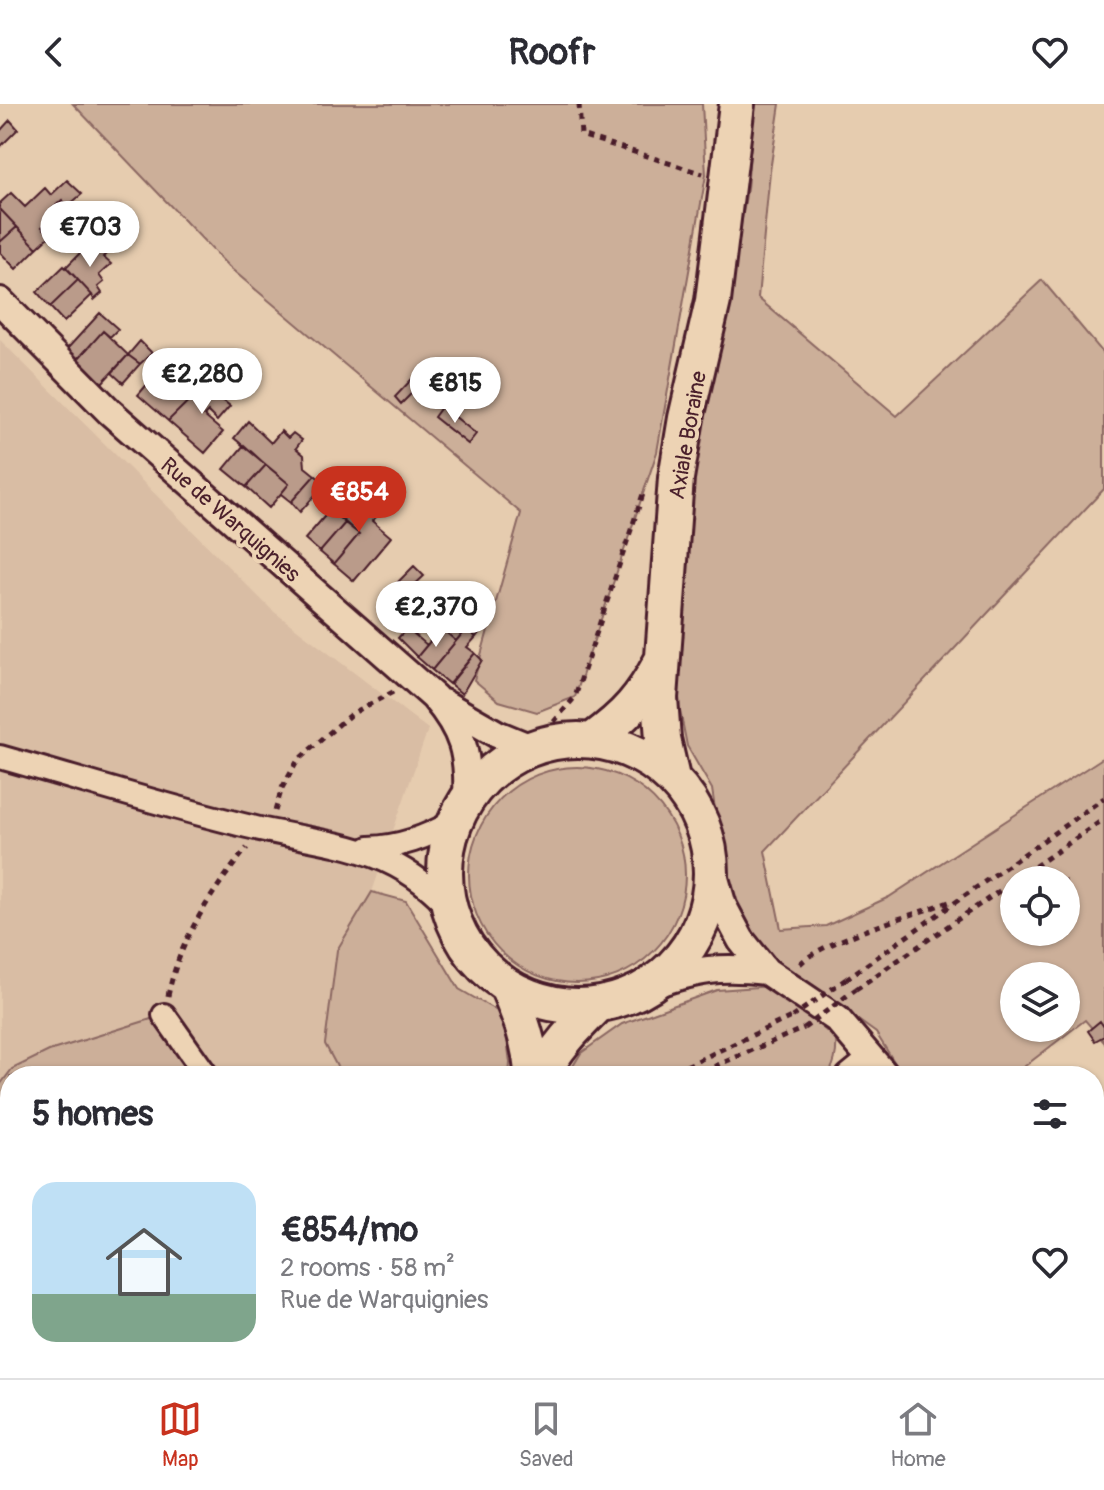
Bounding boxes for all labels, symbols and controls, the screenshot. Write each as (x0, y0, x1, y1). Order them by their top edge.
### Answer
icon: back (32, 30, 76, 74)
text: Roofr (509, 30, 595, 75)
icon: heart (1028, 30, 1072, 74)
pin: €703 (43, 201, 137, 269)
text: €703 (58, 211, 122, 243)
pin: €2,280 (137, 348, 267, 416)
pin: €815 (408, 357, 502, 425)
text: €2,280 (160, 358, 244, 390)
text: €815 (428, 367, 482, 399)
street label: Axiale Boraine (663, 369, 713, 501)
street label: Rue de Warquignies (155, 451, 306, 588)
pin: €854 (312, 466, 406, 534)
text: €854 (329, 476, 389, 508)
pin: €2,370 (371, 581, 501, 649)
text: €2,370 (394, 591, 478, 623)
map controls (1000, 866, 1080, 1042)
button: locate (1000, 866, 1080, 946)
button: layers (1000, 962, 1080, 1042)
icon: filters (1028, 1092, 1072, 1136)
text: 5 homes (32, 1093, 153, 1136)
text: €854/mo (280, 1209, 418, 1252)
icon: home (96, 1214, 192, 1310)
icon: heart (1028, 1240, 1072, 1284)
text: 2 rooms · 58 m² (280, 1252, 455, 1284)
text: Rue de Warquignies (280, 1284, 488, 1316)
tab: Map (158, 1397, 202, 1473)
tab: Saved (519, 1397, 574, 1473)
tab: Home (890, 1397, 946, 1473)

